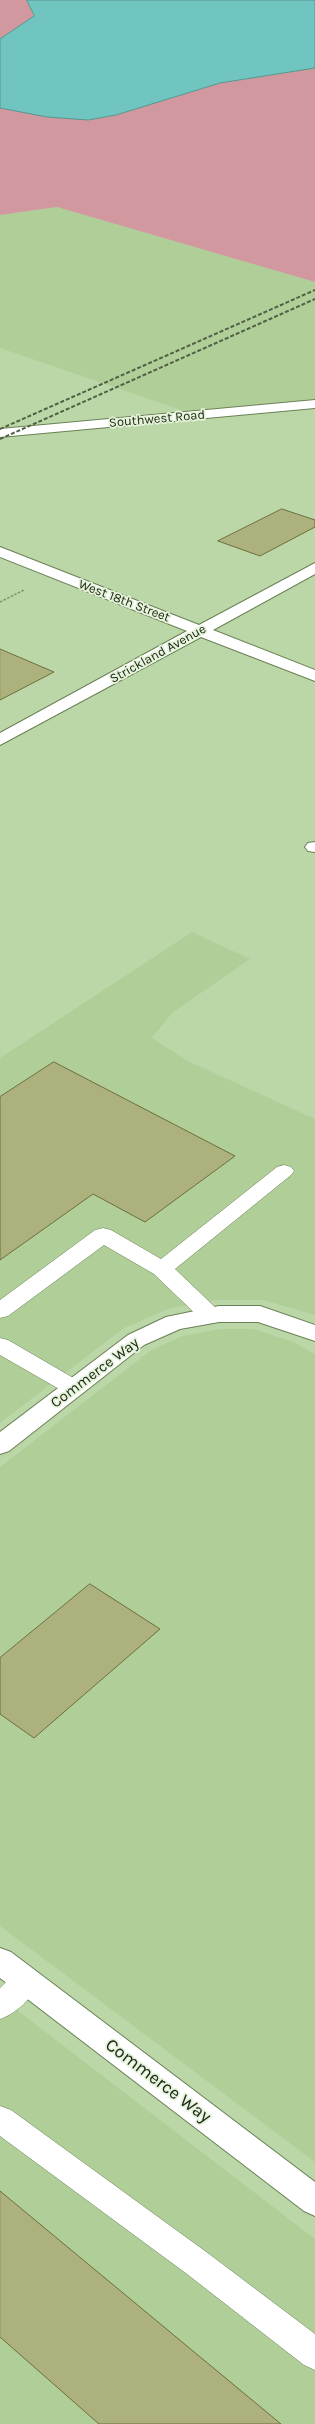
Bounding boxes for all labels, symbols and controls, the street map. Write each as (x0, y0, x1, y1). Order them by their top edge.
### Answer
street label: Southwest Road (108, 407, 206, 431)
street label: West 18th Street (76, 576, 172, 626)
street label: Strickland Avenue (107, 621, 209, 687)
street label: Commerce Way (47, 1334, 143, 1412)
street label: Commerce Way (101, 2034, 215, 2128)

